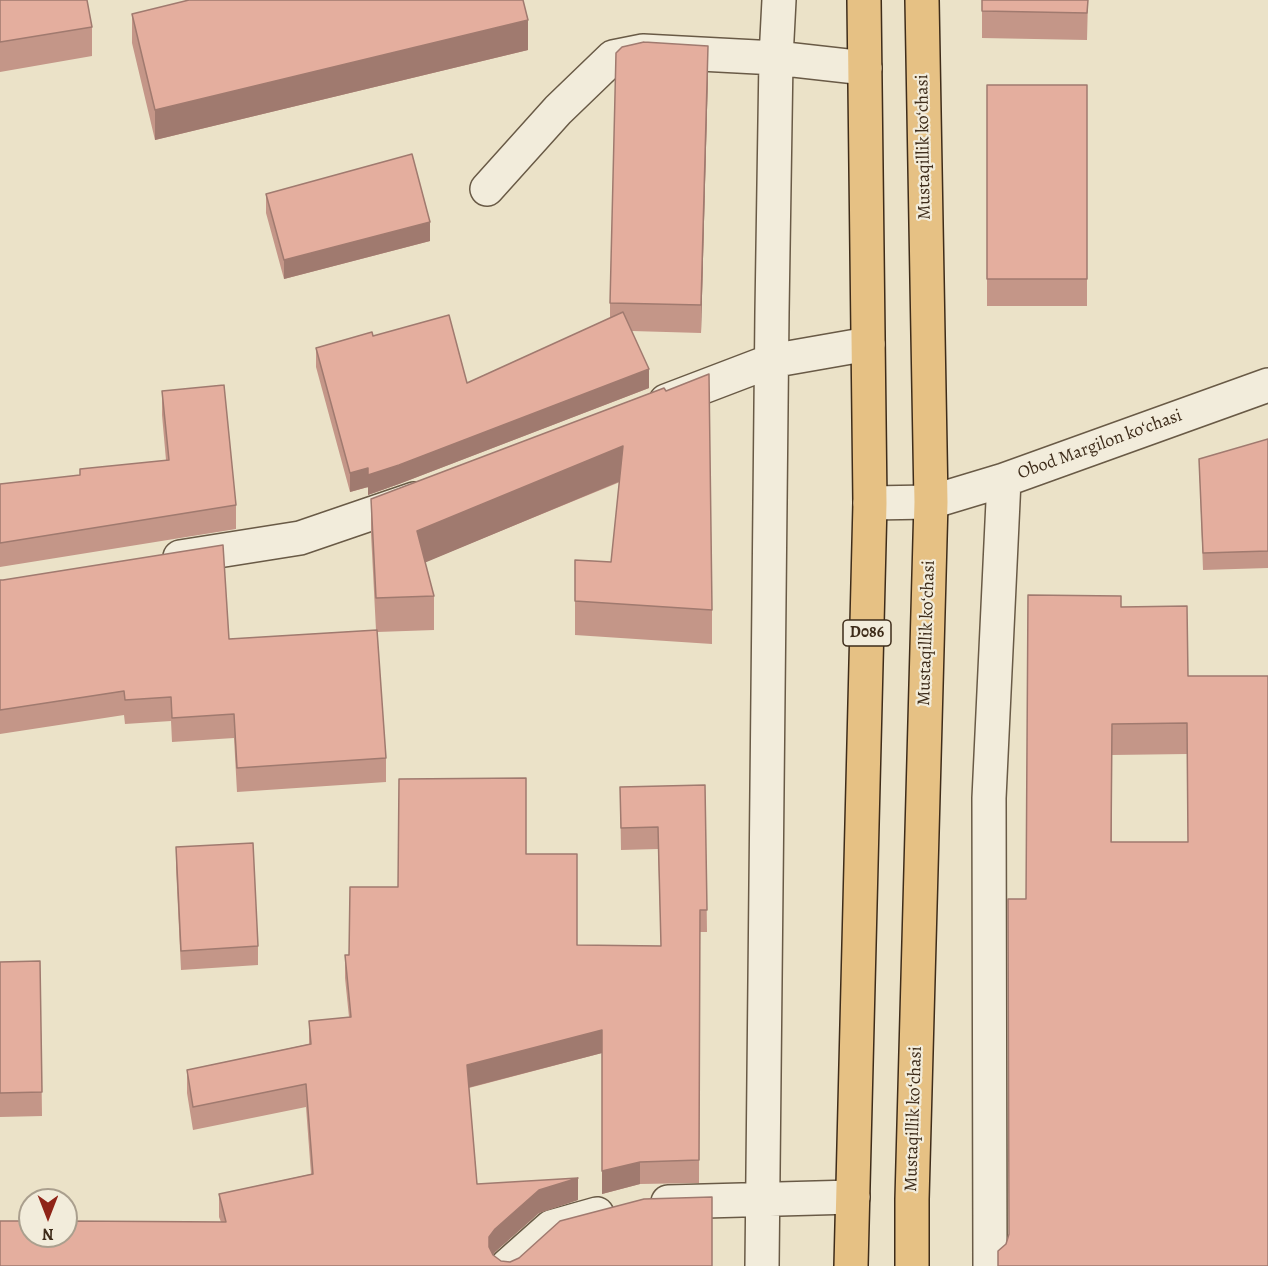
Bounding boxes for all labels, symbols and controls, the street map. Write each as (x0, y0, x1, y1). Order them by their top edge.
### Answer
street label: Mustaqillik koʻchasi (912, 74, 936, 220)
street label: Obod Margilon koʻchasi (1015, 405, 1185, 485)
street label: Mustaqillik koʻchasi (914, 560, 940, 706)
road number: D086 (843, 620, 891, 646)
street label: Mustaqillik koʻchasi (901, 1046, 927, 1192)
north arrow (18, 1188, 78, 1248)
text: N (42, 1223, 54, 1245)

